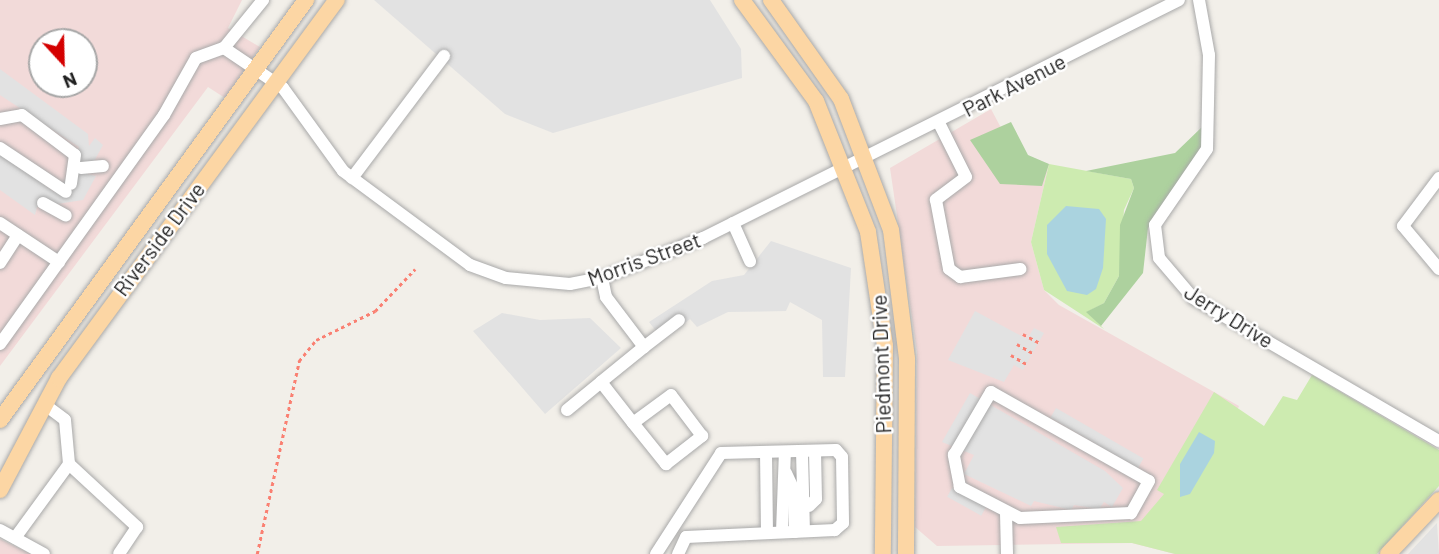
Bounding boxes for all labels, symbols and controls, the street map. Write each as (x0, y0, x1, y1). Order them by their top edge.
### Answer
north arrow (28, 28, 98, 98)
street label: Park Avenue (958, 48, 1070, 122)
text: N (60, 68, 80, 94)
street label: Riverside Drive (108, 177, 210, 301)
street label: Morris Street (584, 227, 704, 291)
street label: Jerry Drive (1180, 279, 1278, 353)
street label: Piedmont Drive (866, 294, 896, 434)

